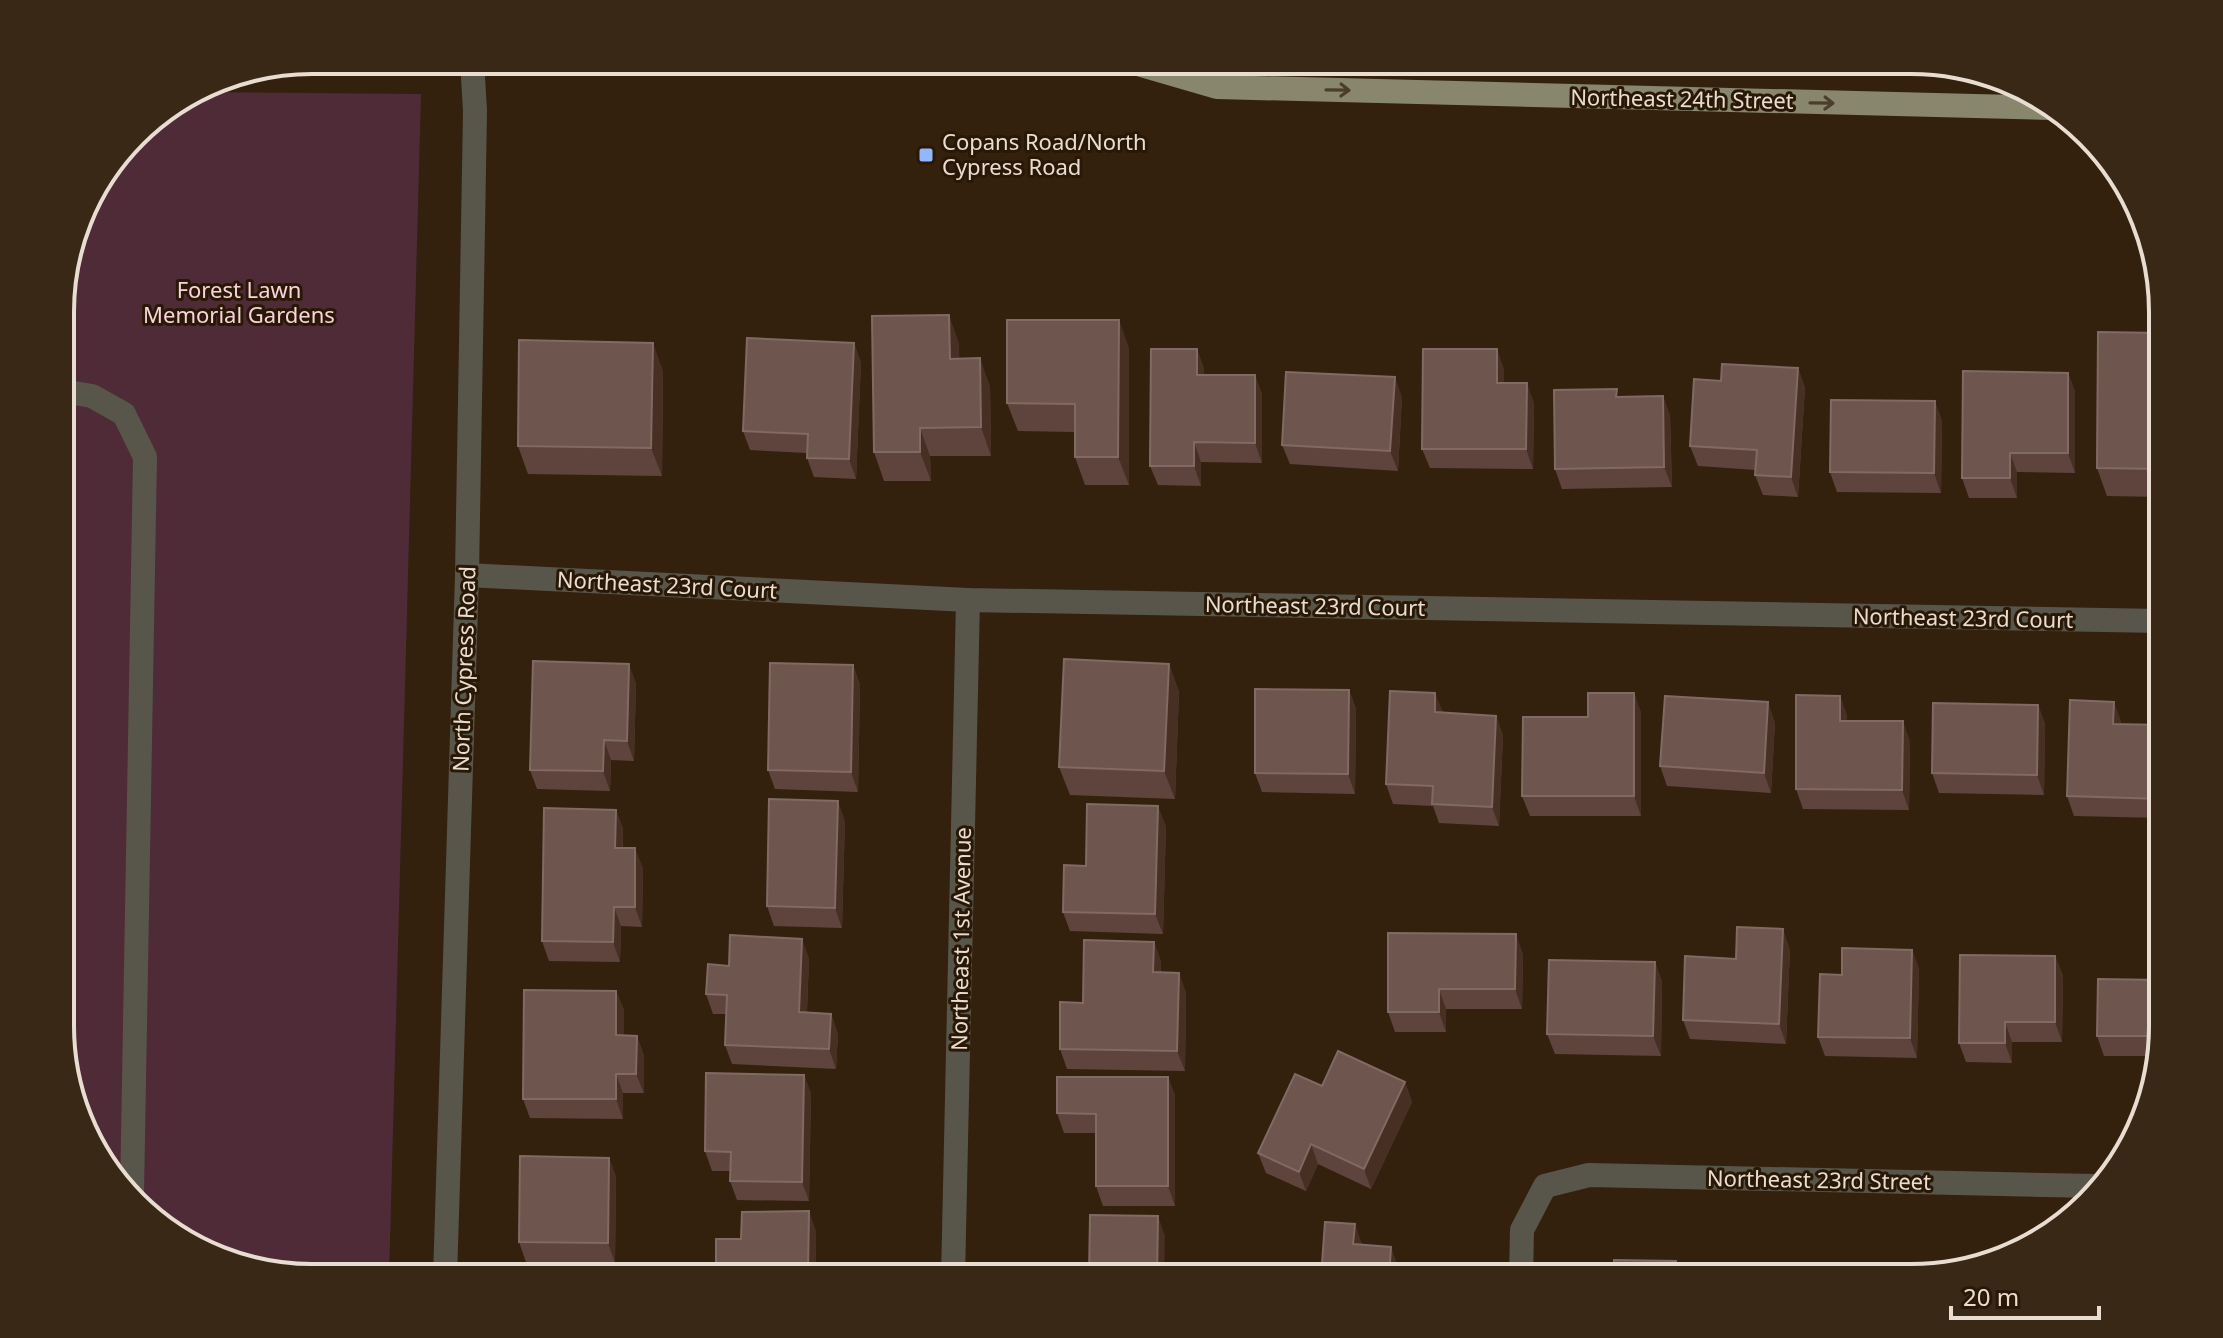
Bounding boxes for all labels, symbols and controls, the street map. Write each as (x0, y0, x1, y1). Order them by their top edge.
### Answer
street label: Northeast 24th Street (1570, 81, 1794, 115)
one-way arrow (1324, 83, 1351, 98)
one-way arrow (1808, 95, 1835, 110)
place label: Copans Road/North Cypress Road (942, 126, 1147, 181)
marker: Copans Road/North Cypress Road (917, 146, 935, 164)
park label: Forest Lawn Memorial Gardens (143, 274, 335, 329)
street label: Northeast 23rd Court (556, 563, 778, 605)
street label: North Cypress Road (444, 566, 482, 772)
street label: Northeast 23rd Court (1205, 588, 1426, 622)
street label: Northeast 23rd Court (1853, 600, 2074, 634)
street label: Northeast 1st Avenue (943, 827, 977, 1051)
street label: Northeast 23rd Street (1707, 1162, 1931, 1196)
scale bar (1951, 1270, 2099, 1320)
text: 20 m (1963, 1280, 2019, 1313)

